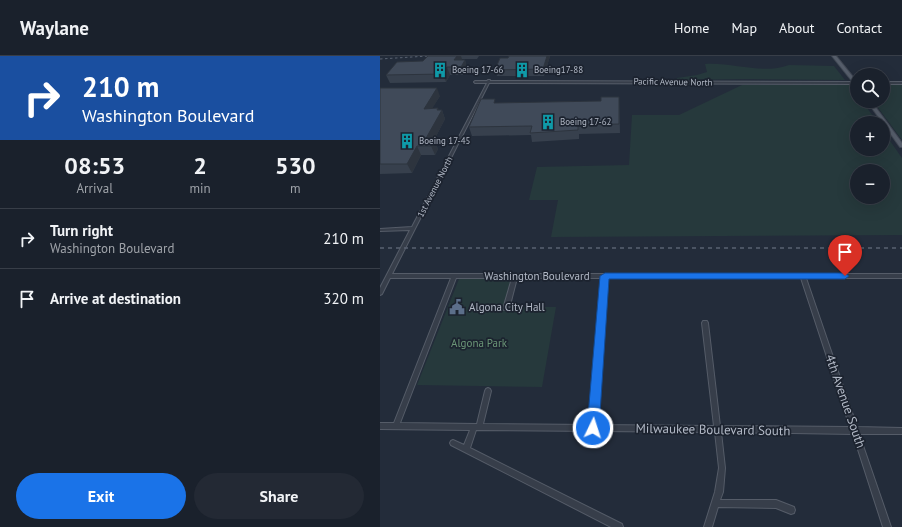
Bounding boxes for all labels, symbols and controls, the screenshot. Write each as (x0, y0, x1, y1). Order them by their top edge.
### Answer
text: Waylane (20, 16, 89, 40)
text: Home (674, 19, 709, 37)
text: Map (731, 19, 757, 37)
text: About (779, 19, 815, 37)
text: Contact (837, 19, 882, 37)
building icon: Boeing 17-66 (431, 61, 449, 79)
building icon: Boeing17-88 (513, 61, 531, 79)
place label: Boeing 17-66 (452, 64, 504, 75)
place label: Boeing17-88 (534, 64, 583, 75)
text: 210 m (82, 68, 159, 105)
map controls (850, 68, 890, 204)
button: search (850, 68, 890, 108)
icon: right (16, 72, 68, 124)
street label: Pacific Avenue North (633, 75, 713, 88)
text: Washington Boulevard (82, 104, 254, 127)
building icon: Boeing 17-62 (539, 113, 557, 131)
place label: Boeing 17-62 (560, 116, 612, 127)
button: + (850, 116, 890, 156)
building icon: Boeing 17-45 (398, 132, 416, 150)
place label: Boeing 17-45 (419, 135, 471, 146)
text: 08:53 (64, 150, 125, 181)
text: 2 (193, 150, 207, 181)
text: 530 (275, 150, 316, 181)
street label: 1st Avenue North (415, 155, 455, 219)
button: − (850, 164, 890, 204)
text: Arrival (77, 180, 113, 197)
text: min (189, 180, 211, 197)
text: m (290, 180, 301, 197)
text: Turn right (50, 221, 113, 240)
icon: right (16, 228, 38, 250)
text: 210 m (323, 229, 364, 248)
pin (828, 235, 862, 276)
text: Washington Boulevard (50, 240, 174, 257)
icon: arrive (834, 241, 856, 263)
street label: Washington Boulevard (484, 269, 590, 283)
icon: arrive (16, 288, 38, 310)
text: Arrive at destination (50, 289, 181, 308)
text: 320 m (323, 289, 364, 308)
public building icon: Algona City Hall (448, 298, 466, 316)
place label: Algona City Hall (469, 300, 546, 314)
park label: Algona Park (451, 336, 508, 350)
street label: 4th Avenue South (822, 352, 870, 450)
position arrow (572, 407, 614, 449)
street label: Milwaukee Boulevard South (635, 420, 791, 439)
button: Exit (16, 473, 186, 519)
button: Share (194, 473, 364, 519)

